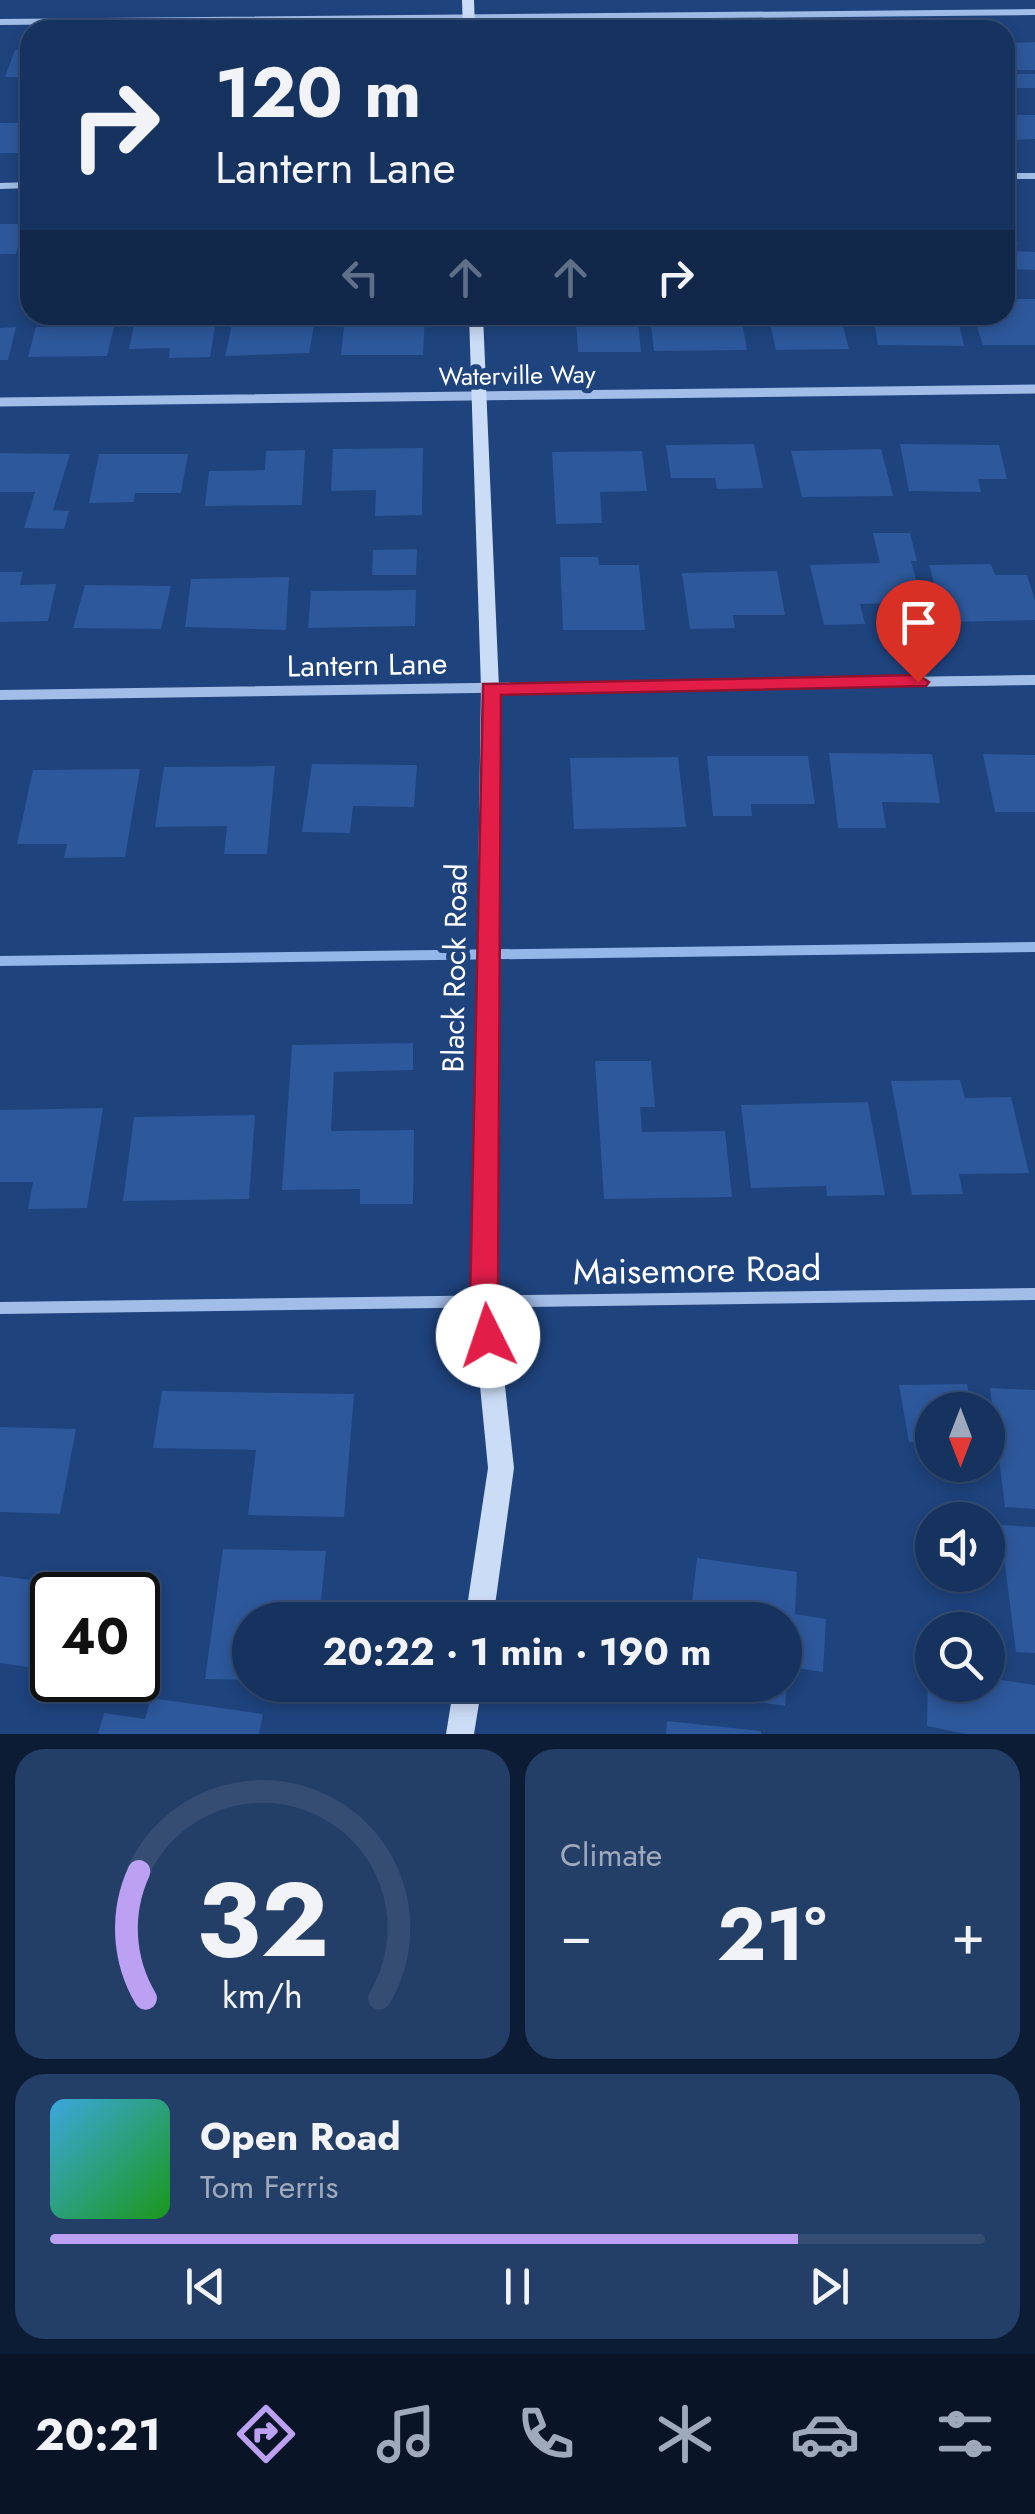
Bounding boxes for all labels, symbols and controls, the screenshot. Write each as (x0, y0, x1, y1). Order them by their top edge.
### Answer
text: 120 m (215, 42, 421, 143)
icon: right (50, 60, 180, 190)
text: Lantern Lane (215, 135, 456, 200)
icon: left (333, 250, 388, 305)
icon: ahead (438, 250, 493, 305)
icon: ahead (543, 250, 598, 305)
icon: right (648, 250, 703, 305)
street label: Waterville Way (438, 356, 596, 394)
pin (876, 580, 961, 683)
icon: arrive (891, 595, 946, 650)
street label: Lantern Lane (286, 642, 448, 687)
street label: Black Rock Road (431, 863, 478, 1073)
street label: Maisemore Road (572, 1243, 822, 1297)
position arrow (436, 1284, 540, 1388)
north arrow (915, 1392, 1005, 1482)
map controls (915, 1392, 1005, 1702)
button: sound (915, 1502, 1005, 1592)
speed limit sign: 40 (30, 1572, 160, 1702)
button: search (915, 1612, 1005, 1702)
text: 20:22 · 1 min · 190 m (323, 1624, 711, 1679)
text: Climate (560, 1832, 662, 1878)
text: 32 (196, 1845, 329, 1995)
text: 21° (717, 1880, 827, 1988)
text: − (560, 1895, 592, 1975)
text: + (951, 1895, 985, 1975)
text: km/h (222, 1970, 303, 2021)
text: Open Road (200, 2109, 401, 2164)
text: Tom Ferris (200, 2164, 338, 2210)
icon: previous (178, 2259, 233, 2314)
icon: pause (490, 2259, 545, 2314)
icon: next (802, 2259, 857, 2314)
icon: directions (231, 2399, 301, 2469)
icon: music (371, 2399, 441, 2469)
icon: phone (511, 2399, 581, 2469)
icon: climate (650, 2399, 720, 2469)
icon: car (790, 2399, 860, 2469)
icon: filters (930, 2399, 1000, 2469)
text: 20:21 (35, 2402, 161, 2467)

